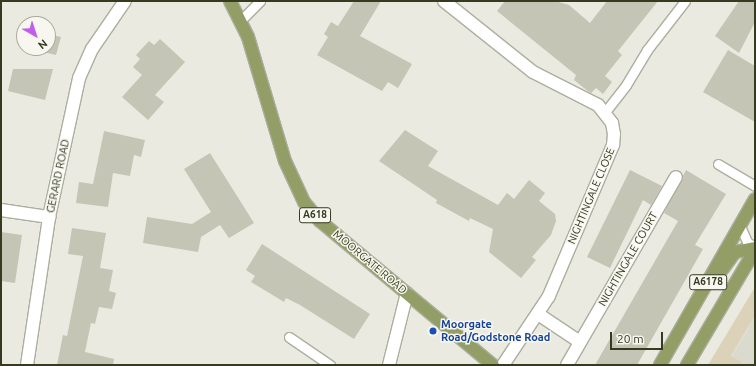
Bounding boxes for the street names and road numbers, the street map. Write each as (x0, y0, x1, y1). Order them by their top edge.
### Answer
street label: GERARD ROAD (44, 138, 72, 214)
street label: NIGHTINGALE CLOSE (565, 146, 617, 246)
road number: A618 (299, 207, 331, 223)
street label: NIGHTINGALE COURT (596, 209, 660, 309)
street label: MOORGATE ROAD (330, 227, 410, 297)
road number: A6178 (689, 274, 727, 290)

